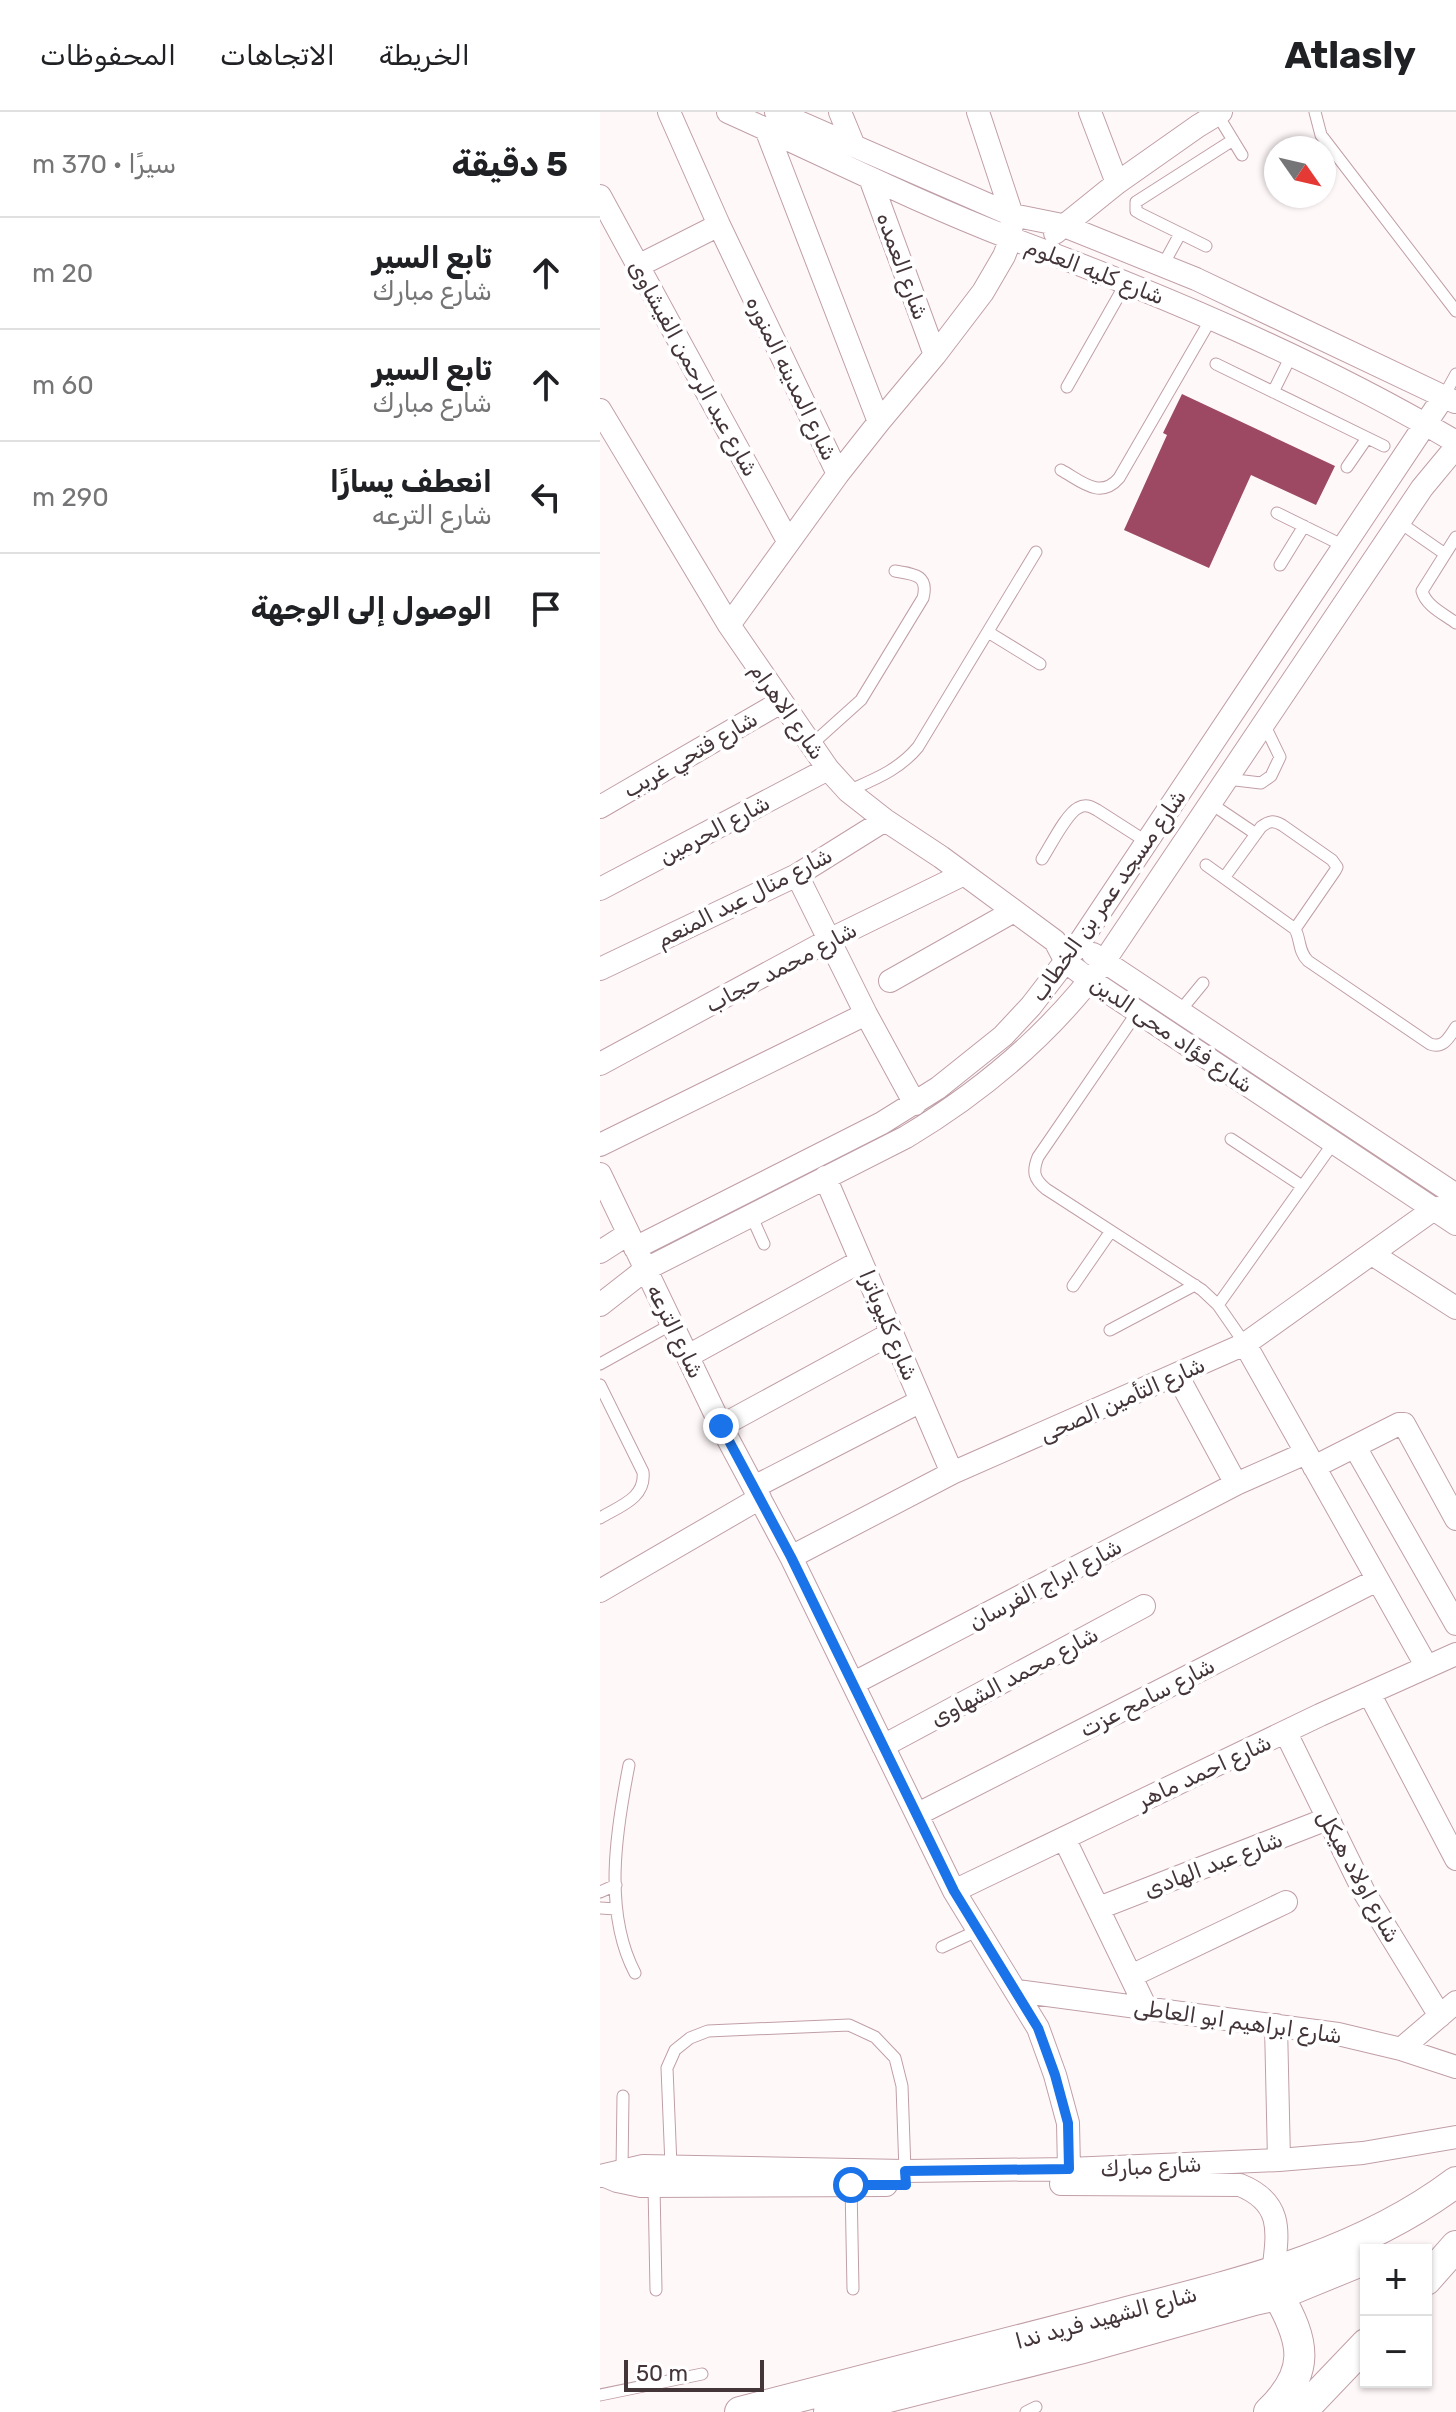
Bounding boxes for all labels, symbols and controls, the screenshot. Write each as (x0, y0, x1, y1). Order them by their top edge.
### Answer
text: Atlasly (1284, 32, 1416, 78)
text: المحفوظات (40, 39, 176, 72)
text: الاتجاهات (220, 39, 335, 72)
text: الخريطة (379, 39, 470, 72)
north arrow (1264, 136, 1336, 208)
text: 5 دقيقة (451, 144, 568, 185)
text: سيرًا · 370 m (32, 149, 176, 180)
street label: شارع العمده (869, 209, 934, 324)
street label: شارع كليه العلوم (1021, 233, 1168, 312)
text: تابع السير (372, 240, 492, 276)
icon: ahead (524, 251, 568, 295)
street label: شارع عبد الرحمن الفيشاوى (621, 255, 764, 482)
text: 20 m (32, 258, 93, 289)
text: شارع مبارك (372, 276, 492, 307)
street label: شارع المدينه المنوره (738, 291, 843, 466)
text: تابع السير (372, 352, 492, 388)
icon: ahead (524, 363, 568, 407)
text: 60 m (32, 370, 94, 401)
text: شارع مبارك (372, 388, 492, 419)
text: انعطف يسارًا (330, 464, 492, 500)
icon: left (524, 475, 568, 519)
text: 290 m (32, 482, 109, 513)
text: شارع الترعه (372, 500, 492, 531)
icon: arrive (524, 587, 568, 631)
text: الوصول إلى الوجهة (251, 591, 492, 627)
street label: شارع الاهرام (743, 658, 831, 766)
street label: شارع فتحي غريب (618, 705, 764, 806)
street label: شارع مسجد عمر بن الخطاب (1025, 784, 1194, 1008)
street label: شارع الحرمين (654, 789, 775, 872)
street label: شارع منال عبد المنعم (652, 841, 838, 955)
street label: شارع محمد حجاب (701, 916, 862, 1020)
street label: شارع فؤاد محى الدين (1084, 970, 1258, 1100)
street label: شارع كليوباترا (851, 1266, 924, 1385)
street label: شارع الترعه (639, 1280, 710, 1384)
street label: شارع التأمين الصحى (1035, 1351, 1210, 1450)
route end (703, 1408, 739, 1444)
street label: شارع ابراج الفرسان (964, 1533, 1127, 1638)
street label: شارع محمد الشهاوى (926, 1621, 1104, 1734)
street label: شارع سامح عزت (1075, 1652, 1220, 1745)
street label: شارع احمد ماهر (1131, 1729, 1276, 1817)
street label: شارع اولاد هيكل (1309, 1805, 1406, 1948)
street label: شارع عبد الهادى (1140, 1826, 1287, 1905)
street label: شارع ابراهيم ابو العاطى (1132, 1994, 1344, 2051)
street label: شارع مبارك (1100, 2150, 1202, 2185)
route start (833, 2167, 869, 2203)
map controls (1360, 2244, 1432, 2388)
button: + (1360, 2244, 1432, 2316)
street label: شارع الشهيد فريد ندا (1012, 2280, 1200, 2357)
button: − (1360, 2316, 1432, 2388)
scale bar (624, 2356, 764, 2392)
text: 50 m (636, 2360, 688, 2387)

